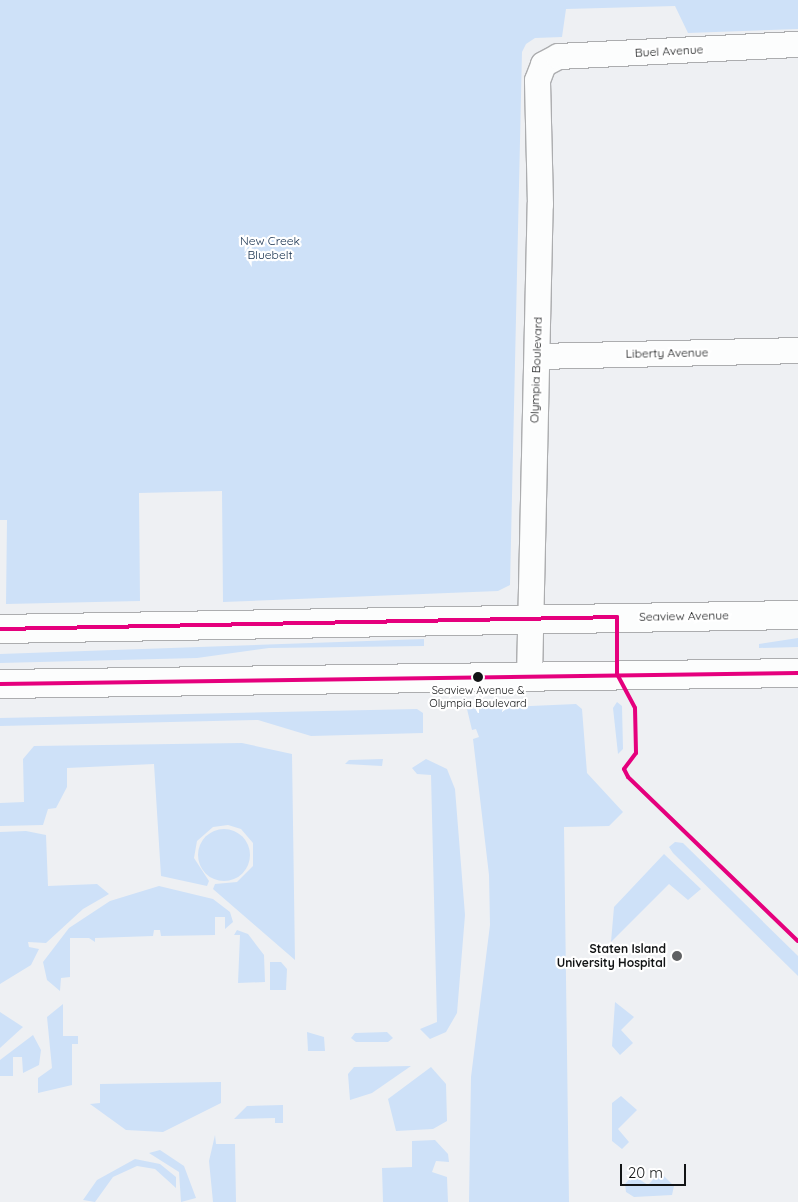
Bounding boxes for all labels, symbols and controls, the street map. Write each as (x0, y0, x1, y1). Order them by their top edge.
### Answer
street label: Buel Avenue (634, 42, 704, 60)
park label: New Creek Bluebelt (240, 234, 300, 262)
street label: Olympia Boulevard (527, 317, 545, 423)
street label: Liberty Avenue (625, 345, 709, 361)
street label: Seaview Avenue (639, 608, 729, 624)
marker: Seaview Avenue & Olympia Boulevard (473, 672, 483, 682)
place label: Seaview Avenue & Olympia Boulevard (429, 684, 527, 710)
place label: Staten Island University Hospital (557, 942, 666, 970)
marker: Staten Island University Hospital (670, 949, 684, 963)
scale bar (623, 1154, 689, 1186)
text: 20 m (628, 1163, 663, 1182)

